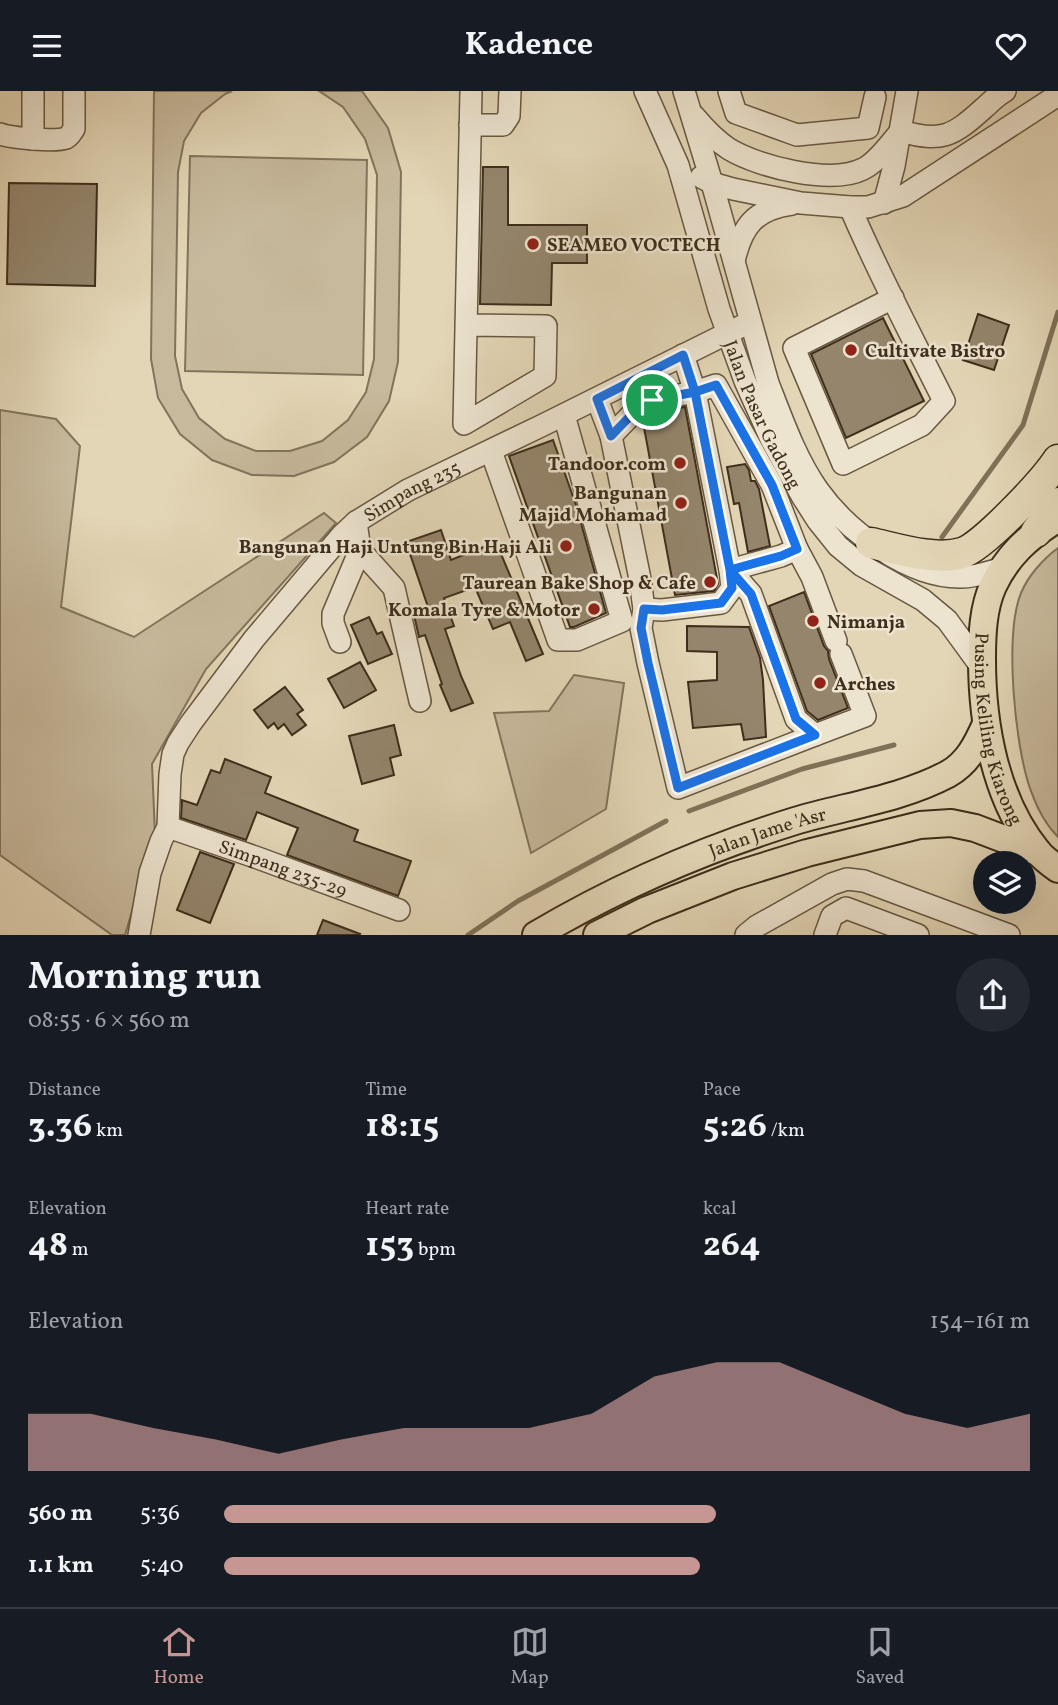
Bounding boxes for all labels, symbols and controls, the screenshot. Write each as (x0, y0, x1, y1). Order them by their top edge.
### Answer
text: Kadence (465, 24, 593, 68)
icon: menu (28, 27, 66, 65)
icon: heart (992, 27, 1030, 65)
place label: SEAMEO VOCTECH (547, 233, 720, 259)
marker: SEAMEO VOCTECH (525, 236, 541, 252)
street label: Jalan Pasar Gadong (716, 337, 807, 494)
place label: Cultivate Bistro (865, 339, 1005, 365)
marker: Cultivate Bistro (843, 342, 859, 358)
pin (622, 370, 682, 430)
icon: arrive (633, 381, 671, 419)
place label: Tandoor.com (548, 452, 666, 478)
marker: Tandoor.com (672, 455, 688, 471)
street label: Simpang 235 (359, 456, 465, 529)
place label: Bangunan Majid Mohamad (519, 481, 667, 529)
marker: Bangunan Majid Mohamad (673, 495, 689, 511)
place label: Bangunan Haji Untung Bin Haji Ali (239, 535, 552, 561)
marker: Bangunan Haji Untung Bin Haji Ali (558, 538, 574, 554)
place label: Taurean Bake Shop & Cafe (462, 571, 696, 597)
marker: Taurean Bake Shop & Cafe (702, 574, 718, 590)
place label: Komala Tyre & Motor (388, 598, 580, 624)
marker: Komala Tyre & Motor (586, 601, 602, 617)
place label: Nimanja (827, 610, 905, 636)
marker: Nimanja (805, 613, 821, 629)
street label: Pusing Keliling Kiarong (967, 632, 1028, 830)
place label: Arches (834, 672, 896, 698)
marker: Arches (812, 675, 828, 691)
street label: Jalan Jame 'Asr (705, 802, 829, 865)
street label: Simpang 235-29 (215, 834, 350, 905)
map controls (973, 851, 1036, 914)
button: layers (973, 851, 1036, 914)
text: Morning run (28, 952, 262, 1005)
button: share (956, 958, 1030, 1032)
text: 08:55 · 6 × 560 m (28, 1005, 190, 1037)
text: Distance (28, 1077, 101, 1103)
text: Time (365, 1077, 407, 1103)
text: Pace (703, 1077, 741, 1103)
text: 3.36 (28, 1103, 92, 1151)
text: 18:15 (365, 1103, 439, 1151)
text: 5:26 (703, 1103, 767, 1151)
text: km (92, 1118, 123, 1144)
text: /km (767, 1118, 805, 1144)
text: Elevation (28, 1196, 107, 1222)
text: Heart rate (365, 1196, 449, 1222)
text: kcal (703, 1196, 736, 1222)
text: 48 (28, 1222, 68, 1270)
text: 153 (365, 1222, 414, 1270)
text: 264 (703, 1222, 761, 1270)
text: m (68, 1237, 89, 1263)
text: bpm (414, 1237, 456, 1263)
text: Elevation (28, 1306, 124, 1338)
text: 154–161 m (930, 1306, 1030, 1338)
text: 560 m (28, 1498, 93, 1530)
text: 5:36 (140, 1498, 180, 1530)
text: 1.1 km (28, 1550, 94, 1582)
text: 5:40 (140, 1550, 184, 1582)
tab: Home (153, 1623, 204, 1691)
tab: Map (511, 1623, 549, 1691)
tab: Saved (856, 1623, 905, 1691)

